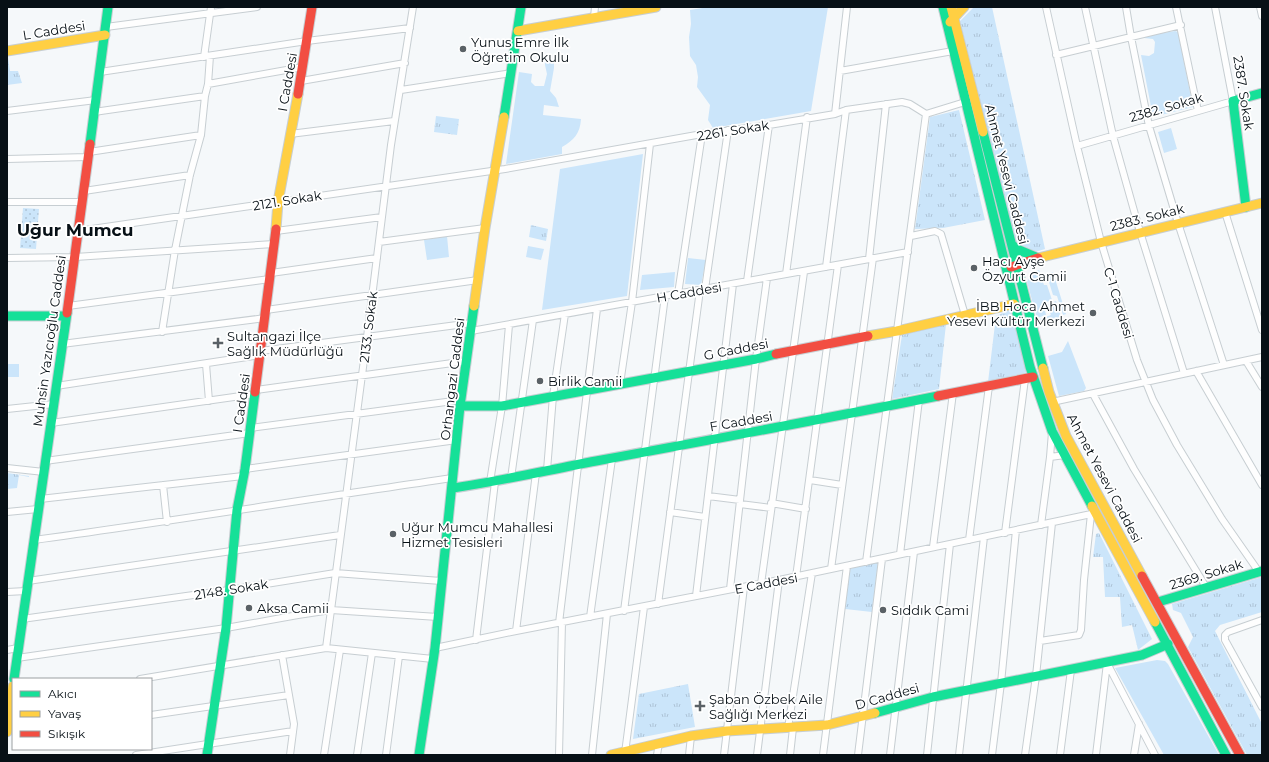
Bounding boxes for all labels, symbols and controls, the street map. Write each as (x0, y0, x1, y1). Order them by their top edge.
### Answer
street label: L Caddesi (22, 17, 86, 43)
place label: Yunus Emre İlk Öğretim Okulu (471, 34, 569, 65)
marker: Yunus Emre İlk Öğretim Okulu (458, 44, 468, 54)
street label: I Caddesi (274, 51, 300, 113)
street label: 2387. Sokak (1230, 55, 1258, 132)
street label: 2382. Sokak (1127, 89, 1205, 125)
street label: Ahmet Yesevi Caddesi (982, 102, 1032, 246)
street label: 2261. Sokak (696, 116, 770, 144)
street label: 2121. Sokak (251, 187, 323, 213)
street label: 2383. Sokak (1108, 200, 1186, 234)
district label: Uğur Mumcu (17, 220, 133, 240)
place label: Hacı Ayşe Özyurt Camii (982, 253, 1067, 284)
street label: Muhsin Yazıcıoğlu Caddesi (29, 254, 69, 428)
marker: Hacı Ayşe Özyurt Camii (969, 263, 979, 273)
street label: C-1 Caddesi (1101, 265, 1137, 341)
street label: H Caddesi (655, 278, 723, 306)
street label: 2133. Sokak (356, 290, 380, 364)
place label: İBB Hoca Ahmet Yesevi Kültür Merkezi (947, 298, 1085, 329)
marker: İBB Hoca Ahmet Yesevi Kültür Merkezi (1088, 308, 1098, 318)
street label: Orhangazi Caddesi (437, 317, 467, 441)
place label: Sultangazi İlçe Sağlık Müdürlüğü (227, 328, 343, 359)
street label: G Caddesi (702, 335, 770, 363)
marker: Sultangazi İlçe Sağlık Müdürlüğü (212, 337, 224, 349)
street label: I Caddesi (229, 372, 253, 434)
place label: Birlik Camii (548, 373, 622, 389)
marker: Birlik Camii (535, 376, 545, 386)
street label: F Caddesi (708, 408, 774, 434)
street label: Ahmet Yesevi Caddesi (1064, 411, 1146, 545)
place label: Uğur Mumcu Mahallesi Hizmet Tesisleri (401, 519, 553, 550)
marker: Uğur Mumcu Mahallesi Hizmet Tesisleri (388, 529, 398, 539)
street label: 2369. Sokak (1167, 555, 1245, 593)
street label: E Caddesi (733, 569, 799, 597)
street label: 2148. Sokak (193, 575, 269, 603)
place label: Aksa Camii (257, 600, 329, 616)
place label: Sıddık Cami (891, 602, 969, 618)
marker: Aksa Camii (244, 603, 254, 613)
marker: Sıddık Cami (878, 605, 888, 615)
legend (12, 678, 152, 750)
street label: D Caddesi (853, 679, 921, 713)
text: Akıcı (48, 686, 77, 701)
place label: Şaban Özbek Aile Sağlığı Merkezi (709, 691, 823, 722)
marker: Şaban Özbek Aile Sağlığı Merkezi (694, 700, 706, 712)
text: Yavaş (48, 706, 81, 721)
text: Sıkışık (48, 726, 86, 741)

